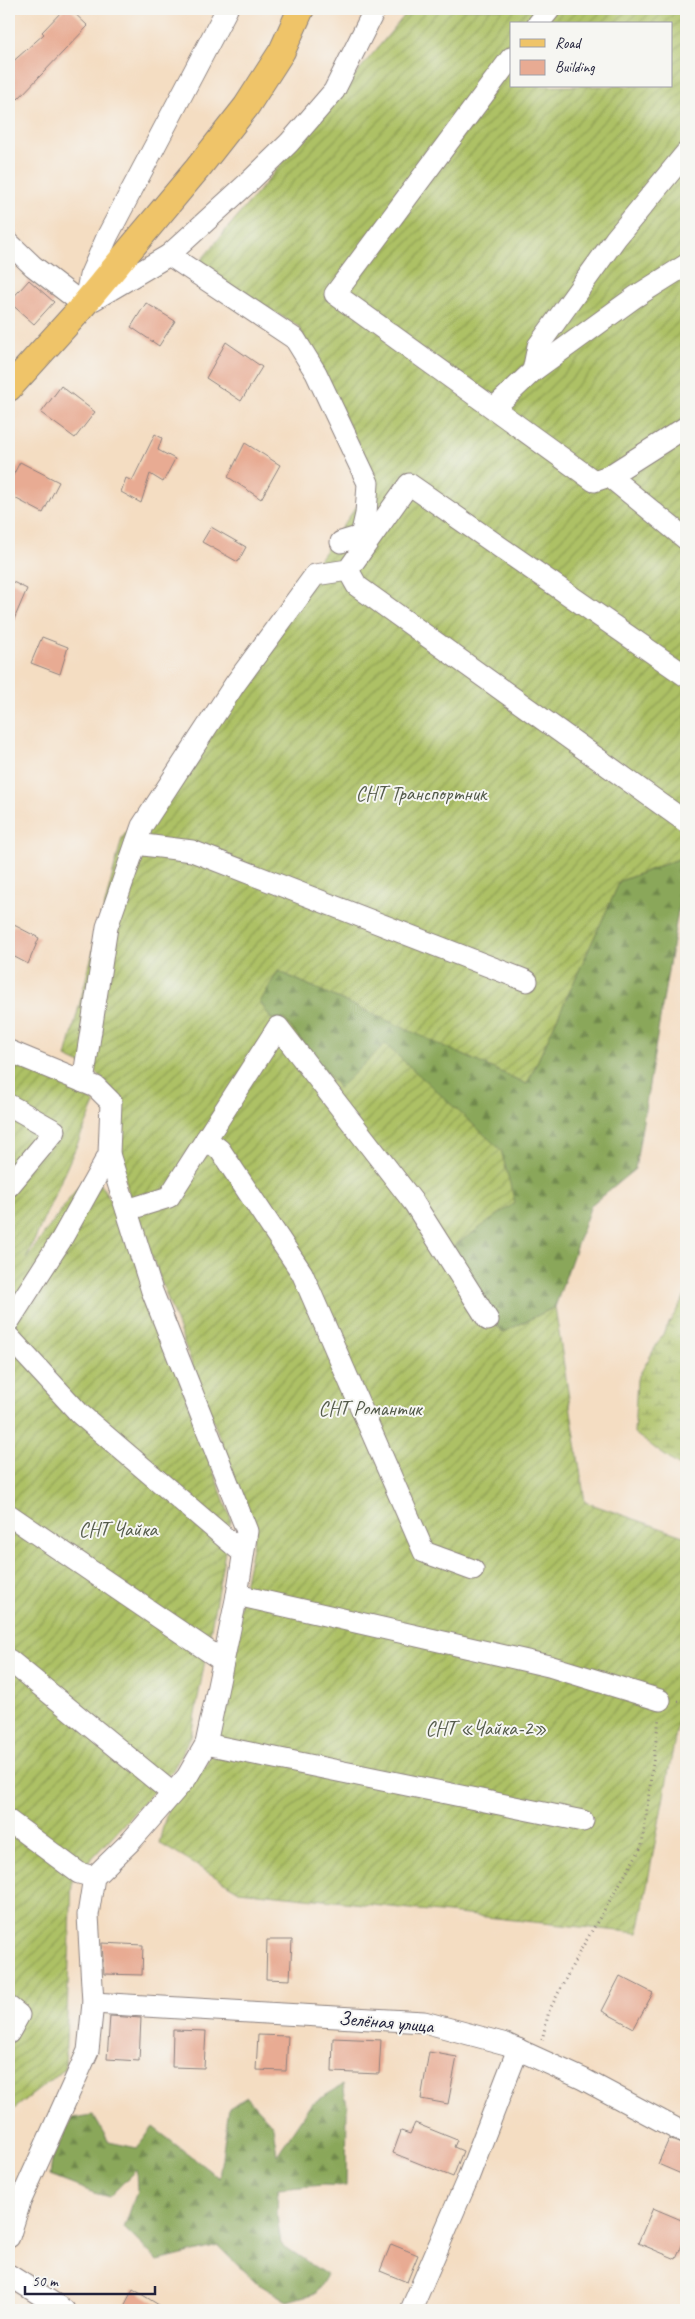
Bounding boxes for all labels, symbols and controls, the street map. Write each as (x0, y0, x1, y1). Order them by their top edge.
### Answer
legend (510, 22, 672, 88)
text: Road (555, 34, 582, 53)
text: Building (555, 58, 595, 77)
park label: СНТ Транспортник (356, 781, 488, 806)
park label: СНТ Романтик (319, 1396, 423, 1421)
park label: СНТ Чайка (79, 1517, 159, 1542)
park label: СНТ «Чайка-2» (425, 1716, 547, 1741)
street label: Зелёная улица (338, 2005, 436, 2039)
scale bar (25, 2264, 155, 2296)
text: 50 m (32, 2272, 59, 2291)

